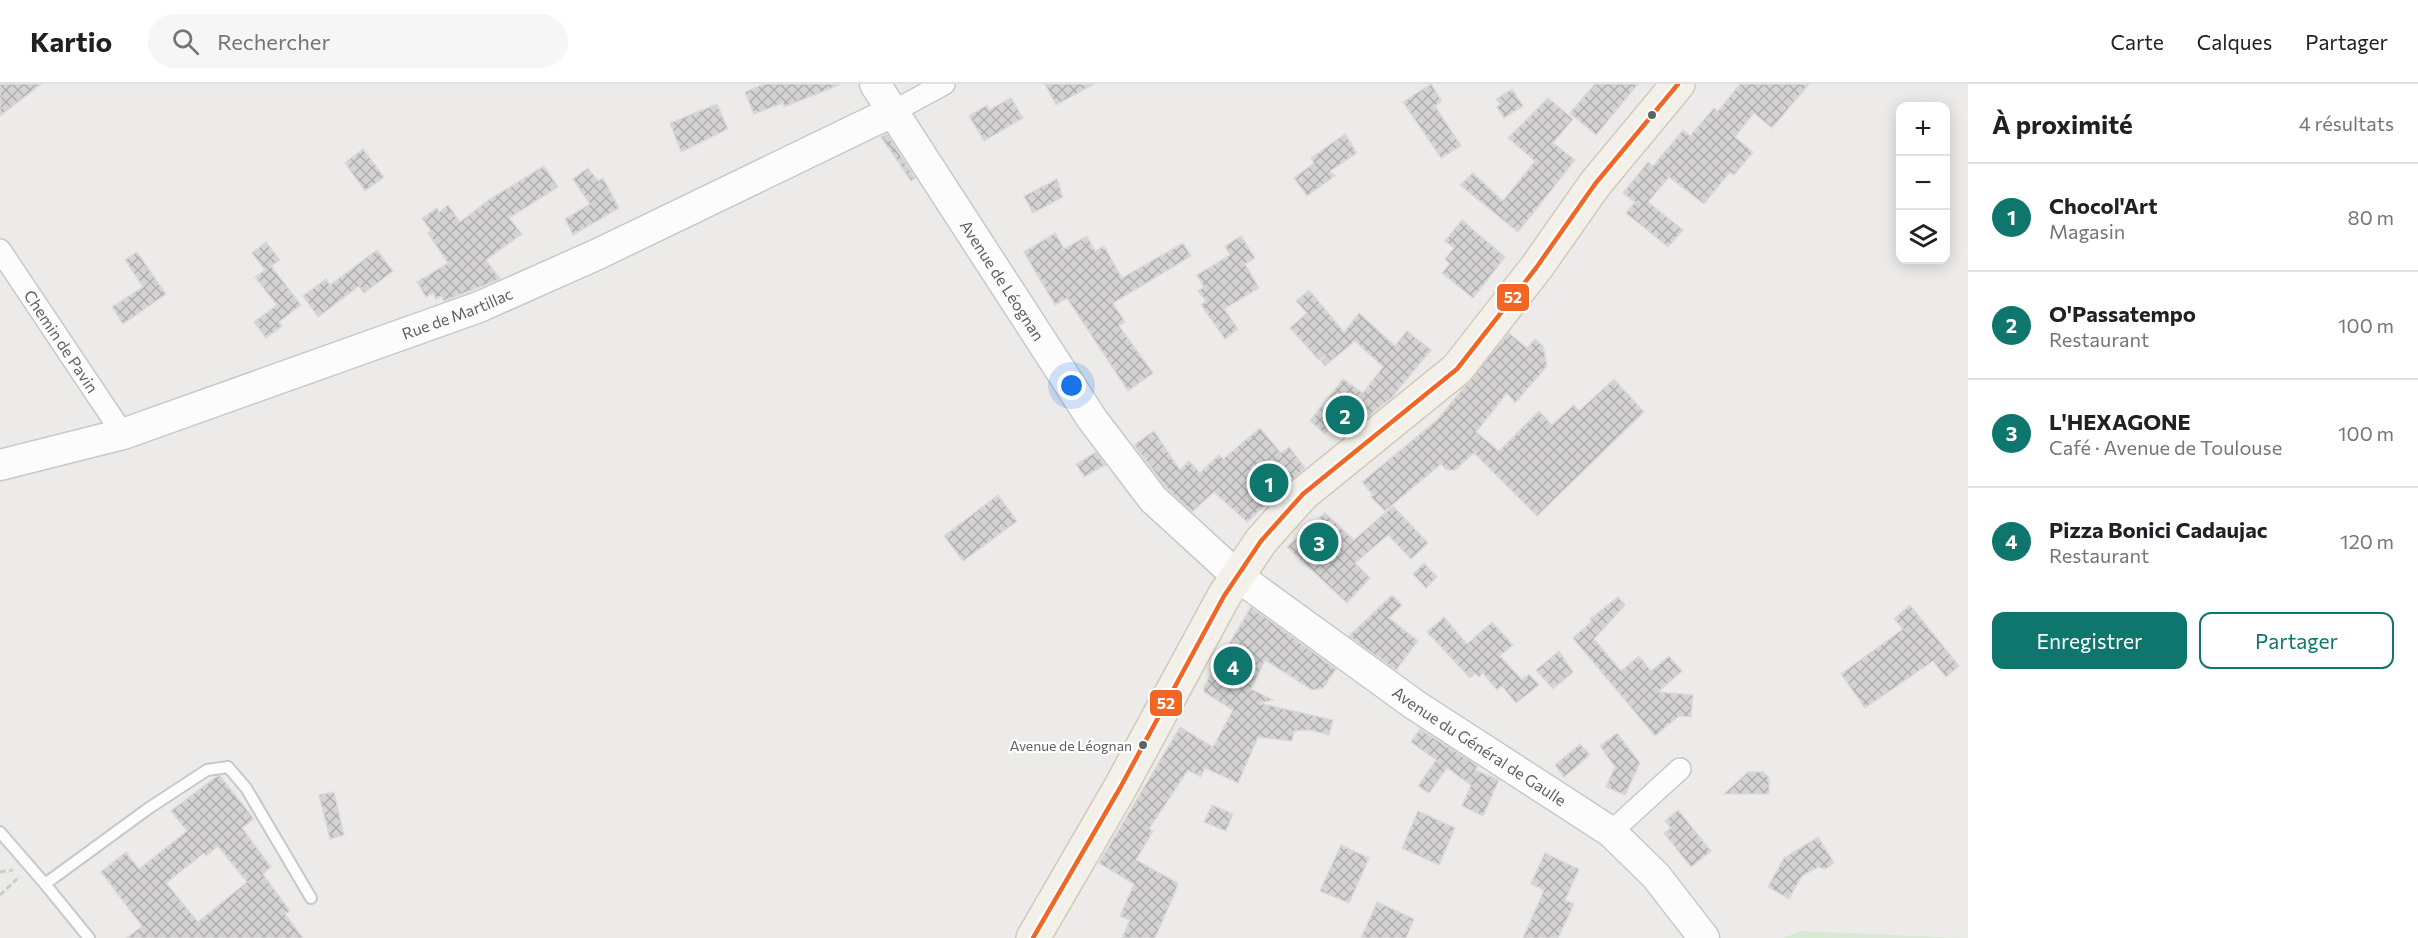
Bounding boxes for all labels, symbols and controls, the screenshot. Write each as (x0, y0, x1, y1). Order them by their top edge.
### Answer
search box (148, 14, 568, 68)
text: Kartio (30, 24, 112, 58)
icon: search (169, 25, 202, 58)
text: Rechercher (217, 28, 330, 55)
text: Carte (2111, 29, 2164, 54)
text: Calques (2197, 29, 2272, 54)
text: Partager (2305, 29, 2388, 54)
map controls (1896, 102, 1950, 264)
button: + (1896, 102, 1950, 156)
text: À proximité (1992, 108, 2133, 139)
unlabelled marker (1646, 109, 1658, 121)
text: 4 résultats (2299, 111, 2394, 135)
button: − (1896, 156, 1950, 210)
text: Chocol'Art (2049, 192, 2157, 219)
text: 1 (2007, 205, 2016, 229)
text: 80 m (2348, 205, 2394, 229)
button: layers (1896, 210, 1950, 264)
street label: Avenue de Léognan (957, 216, 1049, 344)
text: Magasin (2049, 219, 2125, 243)
street label: Rue de Martillac (399, 283, 515, 343)
line badge: 52 (1496, 283, 1530, 312)
street label: Chemin de Pavin (20, 286, 103, 396)
text: 52 (1504, 287, 1522, 306)
text: O'Passatempo (2049, 300, 2196, 327)
text: 2 (2006, 313, 2017, 337)
text: 100 m (2338, 313, 2394, 337)
text: Restaurant (2049, 327, 2149, 351)
your location (1057, 371, 1086, 400)
pin: 2 (1326, 392, 1364, 438)
text: L'HEXAGONE (2049, 408, 2191, 435)
text: 3 (2006, 421, 2017, 445)
text: 100 m (2338, 421, 2394, 445)
text: Café · Avenue de Toulouse (2049, 435, 2282, 459)
pin: 1 (1250, 460, 1288, 506)
text: Pizza Bonici Cadaujac (2049, 516, 2267, 543)
pin: 3 (1300, 520, 1338, 564)
text: 4 (2005, 529, 2018, 553)
text: 120 m (2340, 529, 2394, 553)
text: Restaurant (2049, 543, 2149, 567)
button: Enregistrer (1992, 612, 2187, 669)
button: Partager (2199, 612, 2394, 669)
pin: 4 (1214, 644, 1252, 688)
street label: Avenue du Général de Gaulle (1389, 682, 1570, 810)
line badge: 52 (1149, 689, 1183, 717)
text: 52 (1157, 693, 1175, 712)
place label: Avenue de Léognan (1010, 737, 1132, 754)
marker: Avenue de Léognan (1137, 739, 1149, 751)

